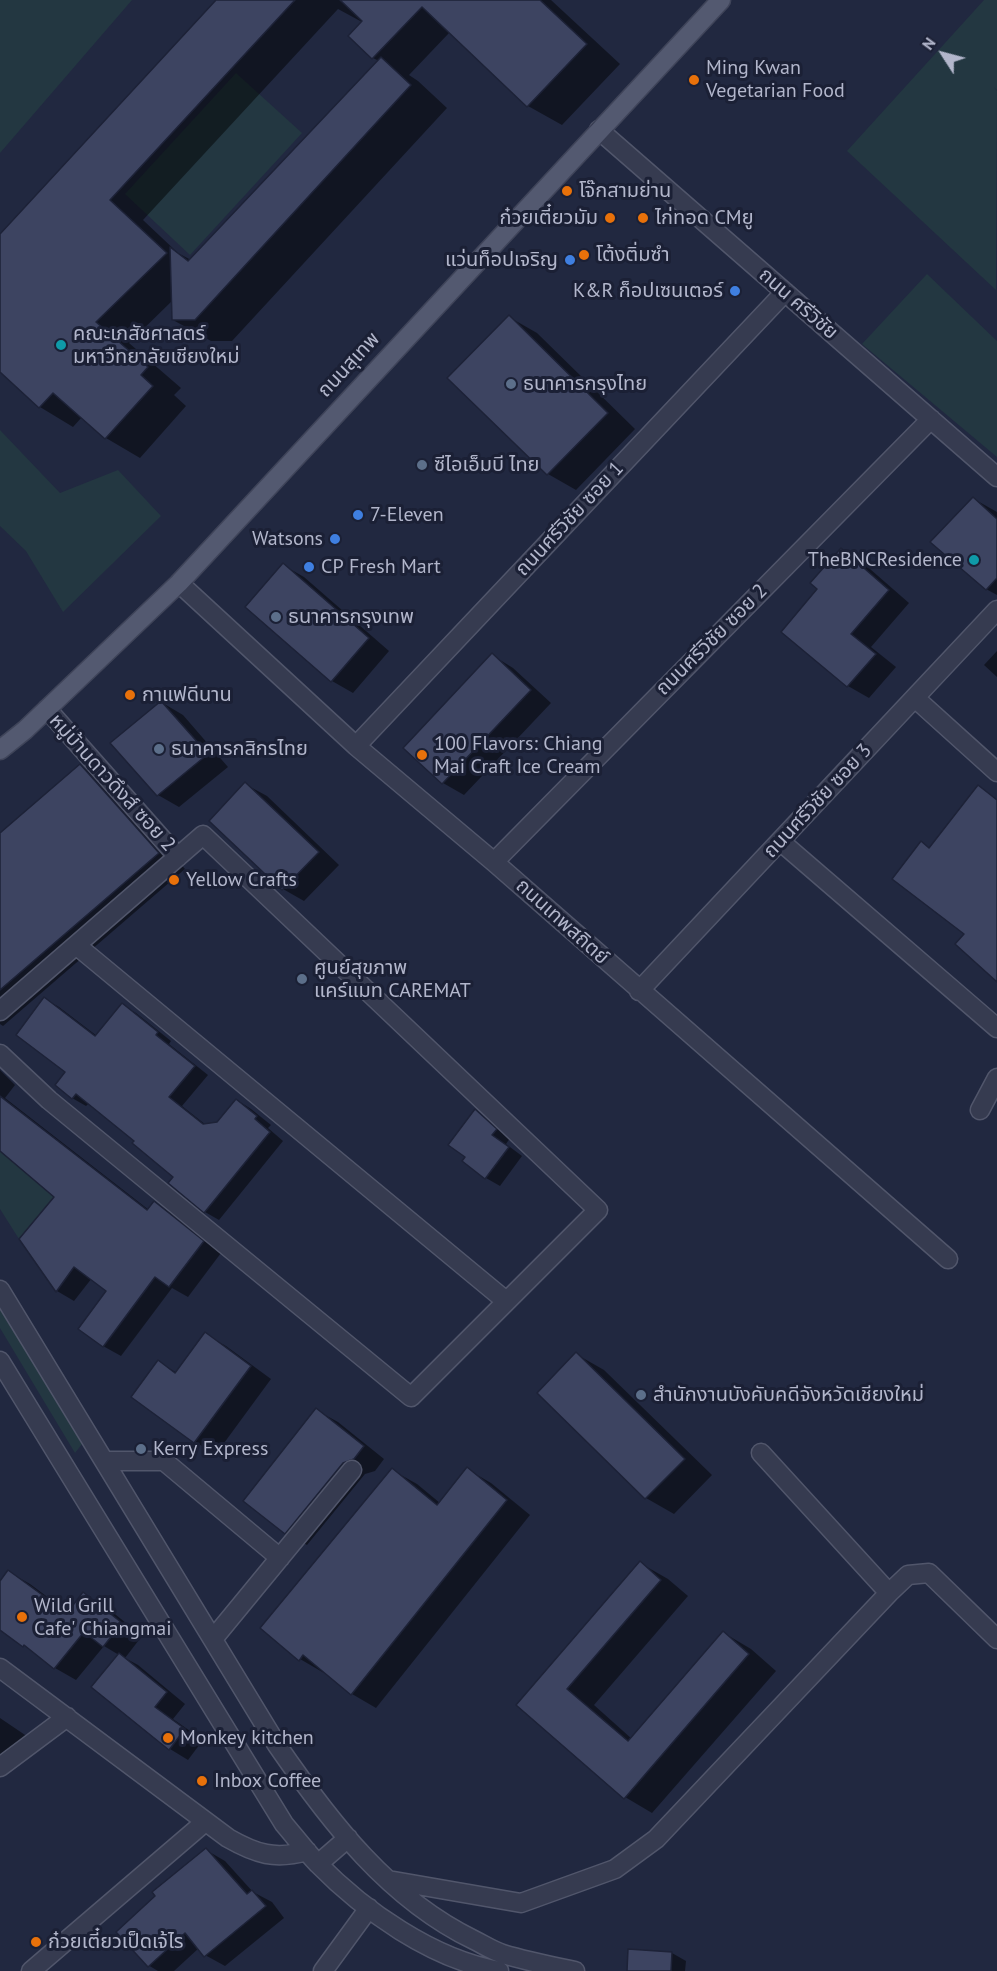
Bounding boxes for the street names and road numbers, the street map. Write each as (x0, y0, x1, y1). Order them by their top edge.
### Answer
street label: ถนน ศรีวิชัย (754, 263, 842, 345)
street label: ถนนสุเทพ (313, 328, 385, 402)
street label: ถนนศรีวิชัย ซอย 1 (511, 457, 629, 581)
street label: ถนนศรีวิชัย ซอย 2 (651, 579, 773, 701)
street label: หมู่บ้านดาวดึงส์ ซอย 2 (44, 709, 180, 857)
street label: ถนนศรีวิชัย ซอย 3 (759, 739, 877, 863)
street label: ถนนเทพสถิตย์ (511, 874, 613, 970)

